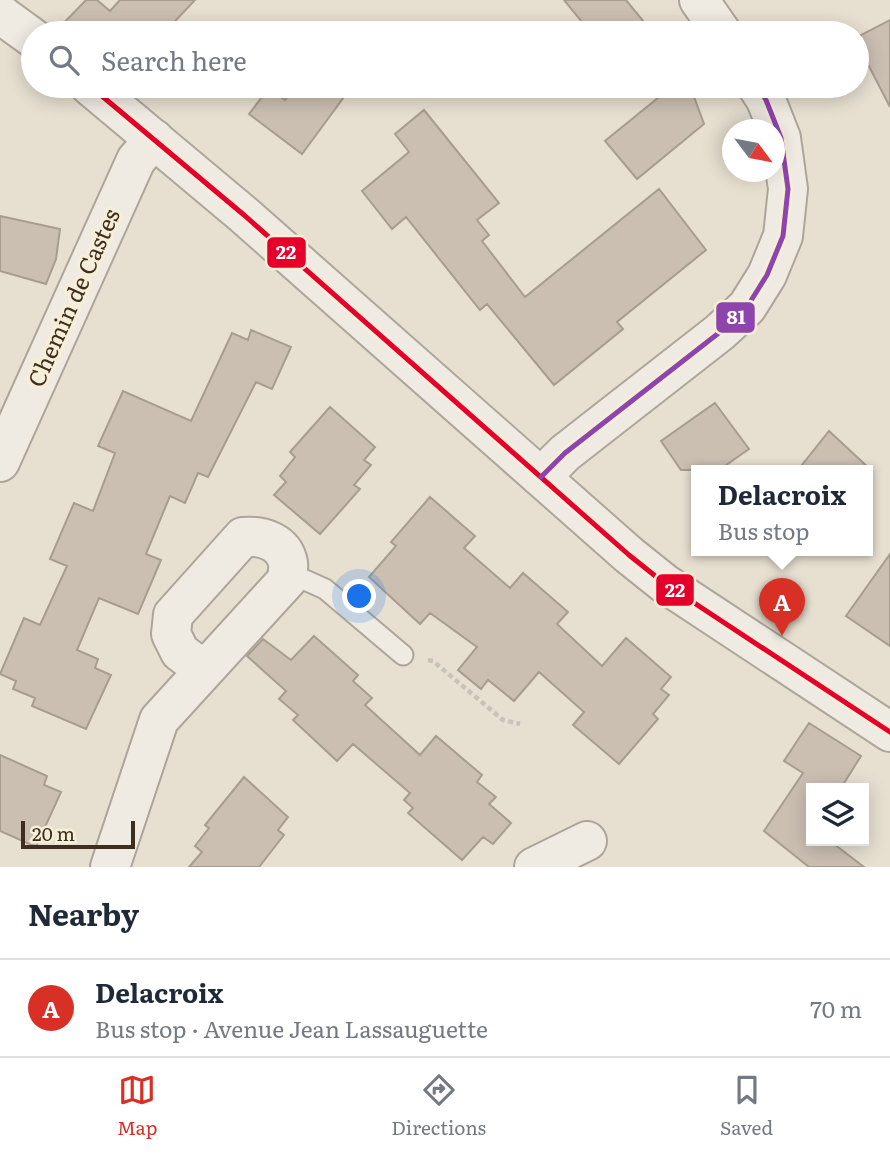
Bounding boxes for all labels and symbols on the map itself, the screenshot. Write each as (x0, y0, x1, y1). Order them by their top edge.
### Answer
north arrow (722, 119, 785, 182)
street label: Chemin de Castes (18, 202, 127, 392)
line badge: 22 (266, 236, 307, 269)
text: 22 (276, 237, 296, 265)
line badge: 81 (715, 301, 756, 334)
text: 81 (726, 302, 746, 330)
line badge: 22 (655, 573, 695, 607)
text: 22 (665, 575, 685, 603)
pin: A (759, 578, 805, 636)
your location (342, 579, 376, 613)
scale bar (21, 818, 135, 850)

